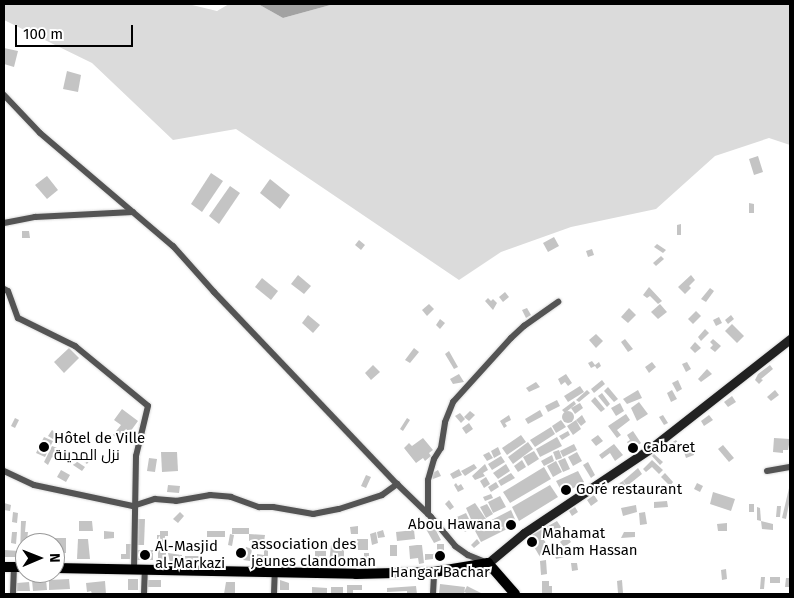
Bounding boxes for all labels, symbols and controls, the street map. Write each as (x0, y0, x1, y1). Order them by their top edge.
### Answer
scale bar (18, 15, 135, 47)
text: 100 m (23, 25, 63, 43)
place label: Hôtel de Ville نزل المدينة (54, 429, 145, 464)
place label: Cabaret (643, 439, 695, 457)
marker: Hôtel de Ville نزل المدينة (38, 441, 50, 453)
marker: Cabaret (627, 442, 639, 454)
place label: Goré restaurant (576, 481, 682, 499)
marker: Goré restaurant (560, 484, 572, 496)
place label: Abou Hawana (408, 516, 501, 534)
marker: Abou Hawana (505, 519, 517, 531)
place label: Mahamat Alham Hassan (542, 524, 638, 559)
north arrow (15, 533, 65, 583)
place label: association des jeunes clandoman (251, 535, 376, 570)
marker: Mahamat Alham Hassan (526, 536, 538, 548)
place label: Al-Masjid al-Markazi (155, 537, 225, 572)
marker: association des jeunes clandoman (235, 547, 247, 559)
marker: Al-Masjid al-Markazi (139, 549, 151, 561)
marker: Hangar Bachar (434, 550, 446, 562)
text: N (46, 553, 63, 563)
place label: Hangar Bachar (390, 564, 490, 582)

